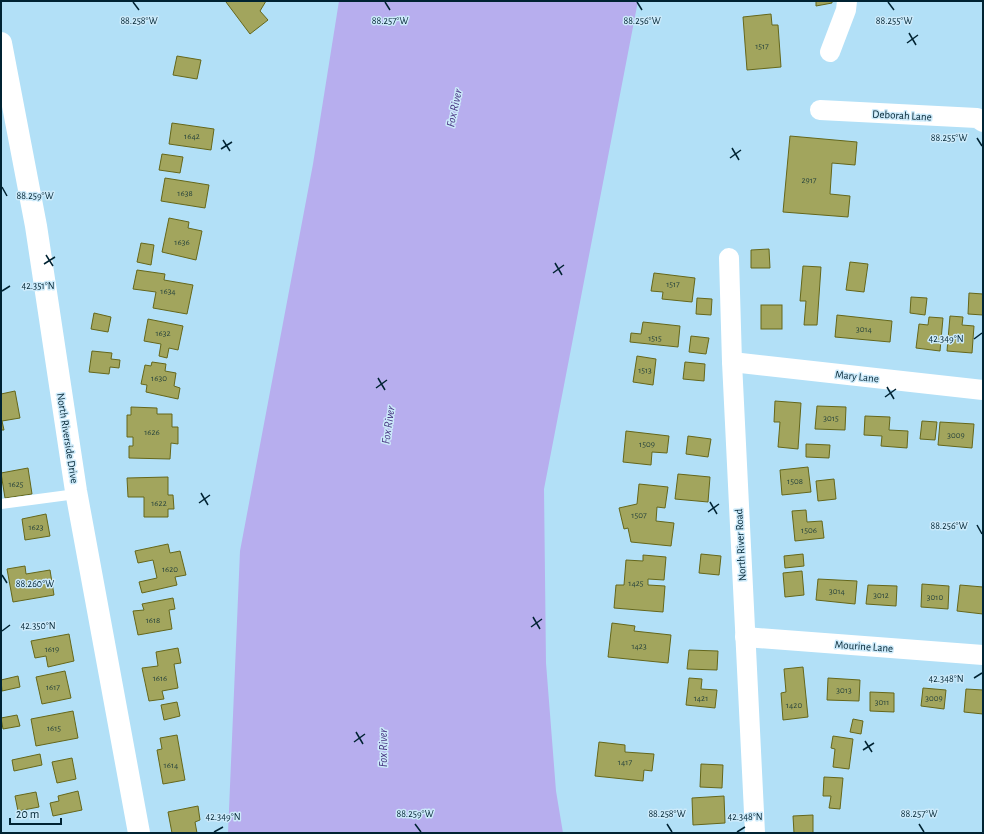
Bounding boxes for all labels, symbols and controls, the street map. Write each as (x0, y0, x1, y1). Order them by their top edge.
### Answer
text: 88.258°W (120, 16, 158, 26)
text: 88.257°W (372, 16, 408, 26)
text: 88.256°W (623, 16, 661, 26)
text: 88.255°W (876, 16, 912, 26)
house number: 1517 (755, 42, 769, 51)
water label: Fox River (444, 87, 464, 128)
street label: Deborah Lane (872, 108, 932, 123)
house number: 1642 (184, 132, 200, 141)
text: 88.255°W (931, 133, 967, 143)
house number: 2917 (801, 176, 817, 185)
house number: 1638 (177, 189, 193, 198)
text: 88.259°W (16, 191, 54, 201)
house number: 1636 (174, 238, 190, 247)
house number: 1517 (666, 280, 680, 289)
text: 42.351°N (21, 281, 55, 291)
house number: 1634 (160, 287, 176, 296)
house number: 3014 (856, 325, 873, 334)
house number: 1632 (155, 329, 171, 338)
house number: 1515 (648, 334, 662, 343)
text: 42.349°N (928, 334, 964, 344)
house number: 1513 (638, 366, 652, 375)
street label: Mary Lane (834, 369, 879, 384)
house number: 1630 (151, 374, 167, 383)
street label: North Riverside Drive (55, 392, 80, 484)
water label: Fox River (379, 404, 397, 445)
house number: 3015 (823, 414, 839, 423)
house number: 1626 (144, 428, 160, 437)
house number: 3009 (947, 431, 965, 440)
house number: 1509 (639, 440, 655, 449)
house number: 1508 (787, 477, 803, 486)
house number: 1625 (8, 480, 24, 489)
house number: 1622 (151, 499, 167, 508)
street label: North River Road (733, 508, 748, 582)
house number: 1507 (631, 511, 647, 520)
text: 88.256°W (930, 521, 968, 531)
house number: 1623 (28, 523, 44, 532)
house number: 1506 (801, 526, 817, 535)
house number: 1620 (162, 565, 178, 574)
text: 88.260°W (16, 579, 54, 589)
house number: 1425 (628, 579, 644, 588)
house number: 3014 (829, 587, 846, 596)
house number: 3012 (873, 591, 889, 600)
house number: 3010 (927, 593, 943, 602)
house number: 1618 (146, 616, 160, 625)
text: 42.350°N (21, 621, 56, 631)
street label: Mourine Lane (834, 639, 893, 654)
house number: 1423 (631, 642, 647, 651)
house number: 1619 (45, 645, 59, 654)
house number: 1616 (153, 674, 167, 683)
text: 42.348°N (928, 674, 964, 684)
house number: 1617 (46, 683, 60, 692)
house number: 3013 (836, 686, 852, 695)
house number: 1421 (694, 694, 708, 703)
house number: 3009 (925, 694, 943, 703)
house number: 3011 (875, 698, 889, 707)
house number: 1420 (786, 701, 802, 710)
house number: 1615 (47, 724, 61, 733)
water label: Fox River (377, 728, 389, 767)
house number: 1417 (618, 758, 632, 767)
house number: 1614 (164, 761, 179, 770)
scale bar (10, 800, 61, 826)
text: 20 m (16, 808, 39, 820)
text: 88.259°W (396, 809, 434, 819)
text: 88.258°W (648, 809, 686, 819)
text: 88.257°W (901, 809, 937, 819)
text: 42.349°N (205, 812, 241, 822)
text: 42.348°N (727, 812, 763, 822)

